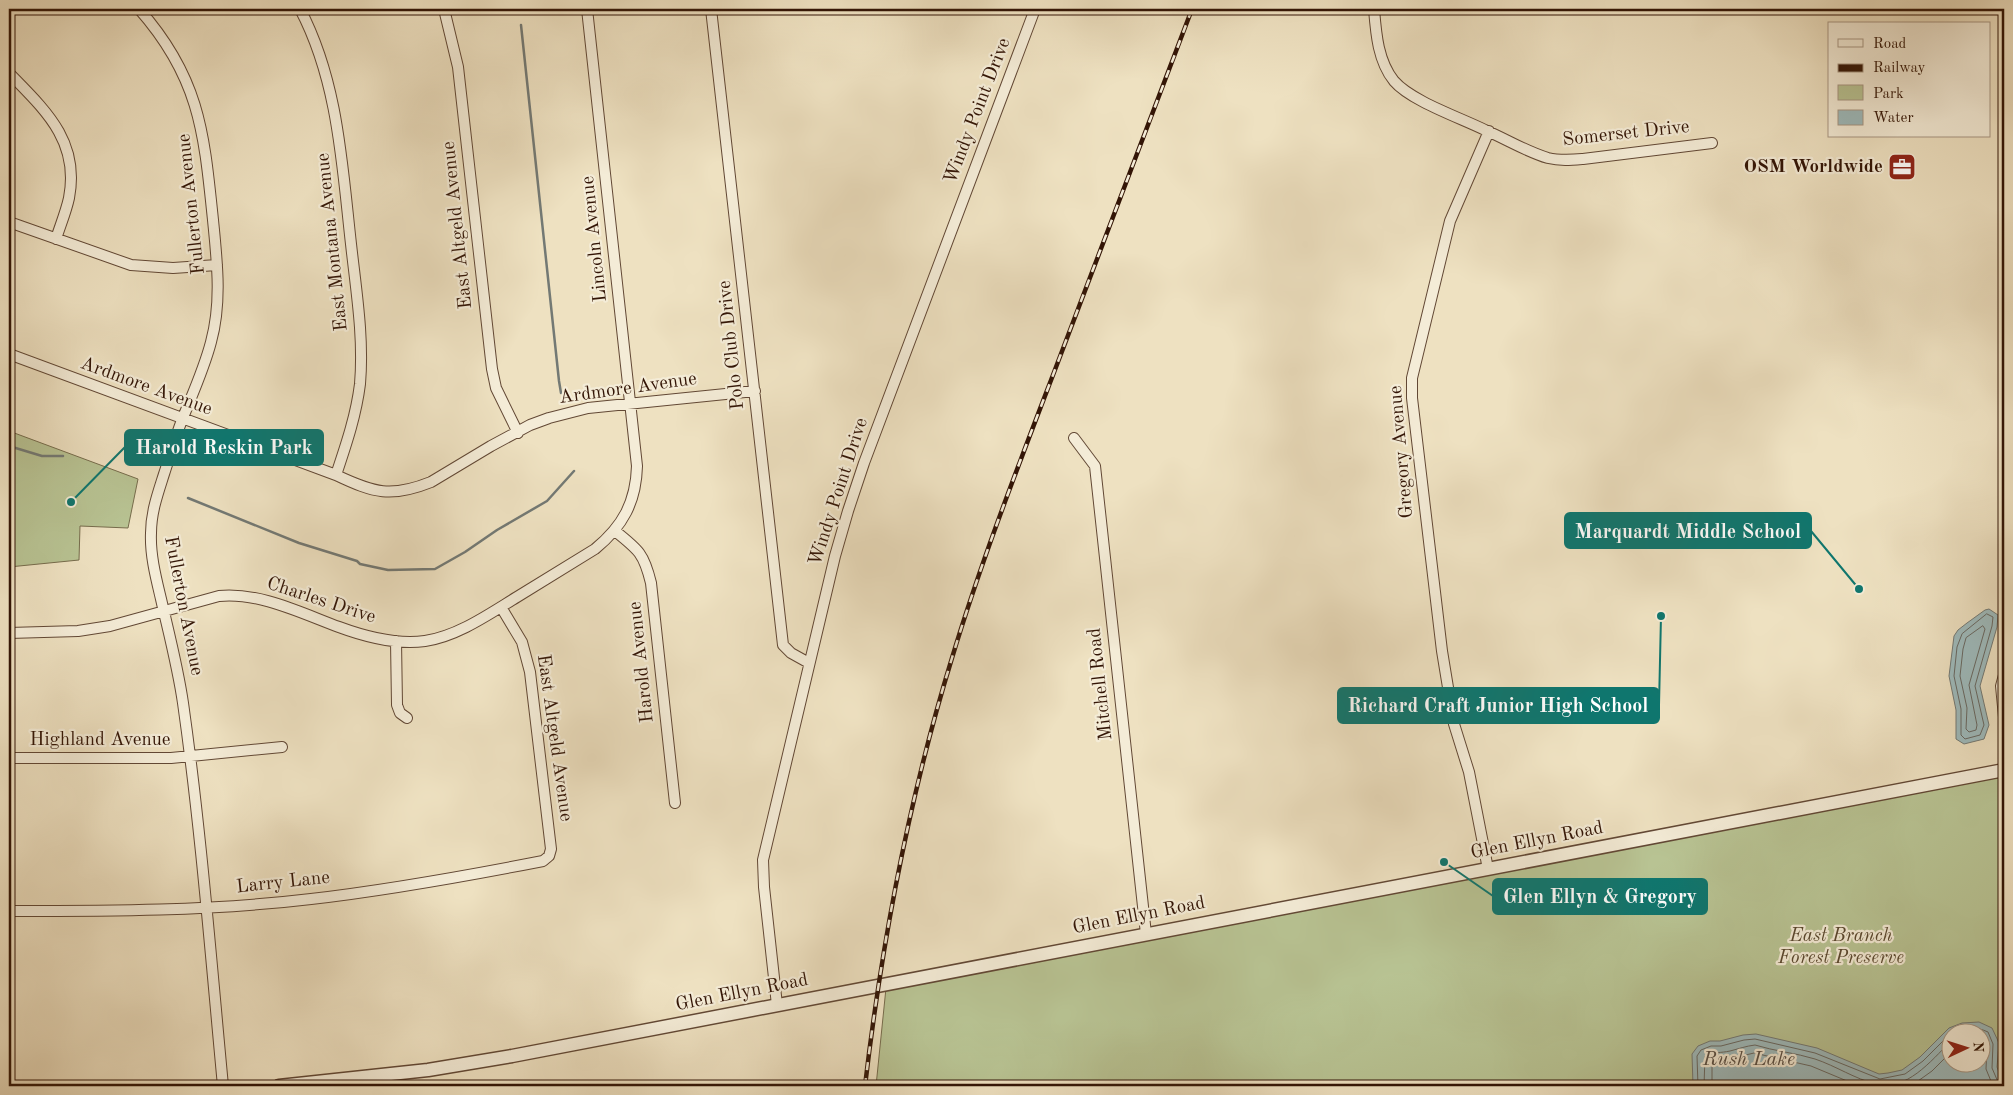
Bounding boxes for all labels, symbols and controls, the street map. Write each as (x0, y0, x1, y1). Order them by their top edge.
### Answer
legend (1828, 22, 1990, 138)
street label: Windy Point Drive (941, 35, 1015, 187)
text: Road (1873, 37, 1907, 52)
text: Railway (1873, 61, 1926, 76)
text: Park (1873, 87, 1904, 102)
text: Water (1873, 111, 1914, 126)
street label: Somerset Drive (1562, 118, 1690, 150)
street label: Fullerton Avenue (175, 133, 209, 275)
street label: East Altgeld Avenue (440, 140, 476, 310)
street label: East Montana Avenue (314, 152, 352, 332)
office icon: OSM Worldwide (1887, 152, 1917, 182)
place label: OSM Worldwide (1743, 158, 1883, 177)
street label: Lincoln Avenue (579, 175, 611, 303)
street label: Polo Club Drive (716, 279, 748, 411)
street label: Ardmore Avenue (77, 354, 215, 420)
street label: Ardmore Avenue (558, 370, 698, 408)
street label: Gregory Avenue (1387, 385, 1417, 519)
street label: Windy Point Drive (806, 416, 872, 568)
callout: Harold Reskin Park (125, 430, 323, 465)
text: Harold Reskin Park (135, 439, 313, 459)
callout: Marquardt Middle School (1565, 513, 1811, 548)
text: Marquardt Middle School (1575, 523, 1801, 543)
street label: Fullerton Avenue (160, 535, 206, 677)
street label: Charles Drive (264, 574, 378, 628)
street label: Harold Avenue (626, 600, 658, 724)
street label: Mitchell Road (1086, 627, 1116, 741)
street label: East Altgeld Avenue (533, 653, 575, 823)
callout: Richard Craft Junior High School (1338, 688, 1659, 723)
text: Richard Craft Junior High School (1348, 697, 1648, 717)
street label: Highland Avenue (29, 731, 171, 750)
street label: Glen Ellyn Road (1469, 819, 1605, 863)
street label: Larry Lane (235, 869, 331, 897)
callout: Glen Ellyn & Gregory (1493, 879, 1707, 914)
text: Glen Ellyn & Gregory (1503, 888, 1697, 908)
street label: Glen Ellyn Road (1071, 894, 1207, 938)
park label: East Branch Forest Preserve (1777, 927, 1904, 968)
street label: Glen Ellyn Road (674, 971, 810, 1015)
north arrow (1940, 1022, 1990, 1072)
text: N (1971, 1041, 1985, 1053)
water label: Rush Lake (1702, 1050, 1795, 1070)

